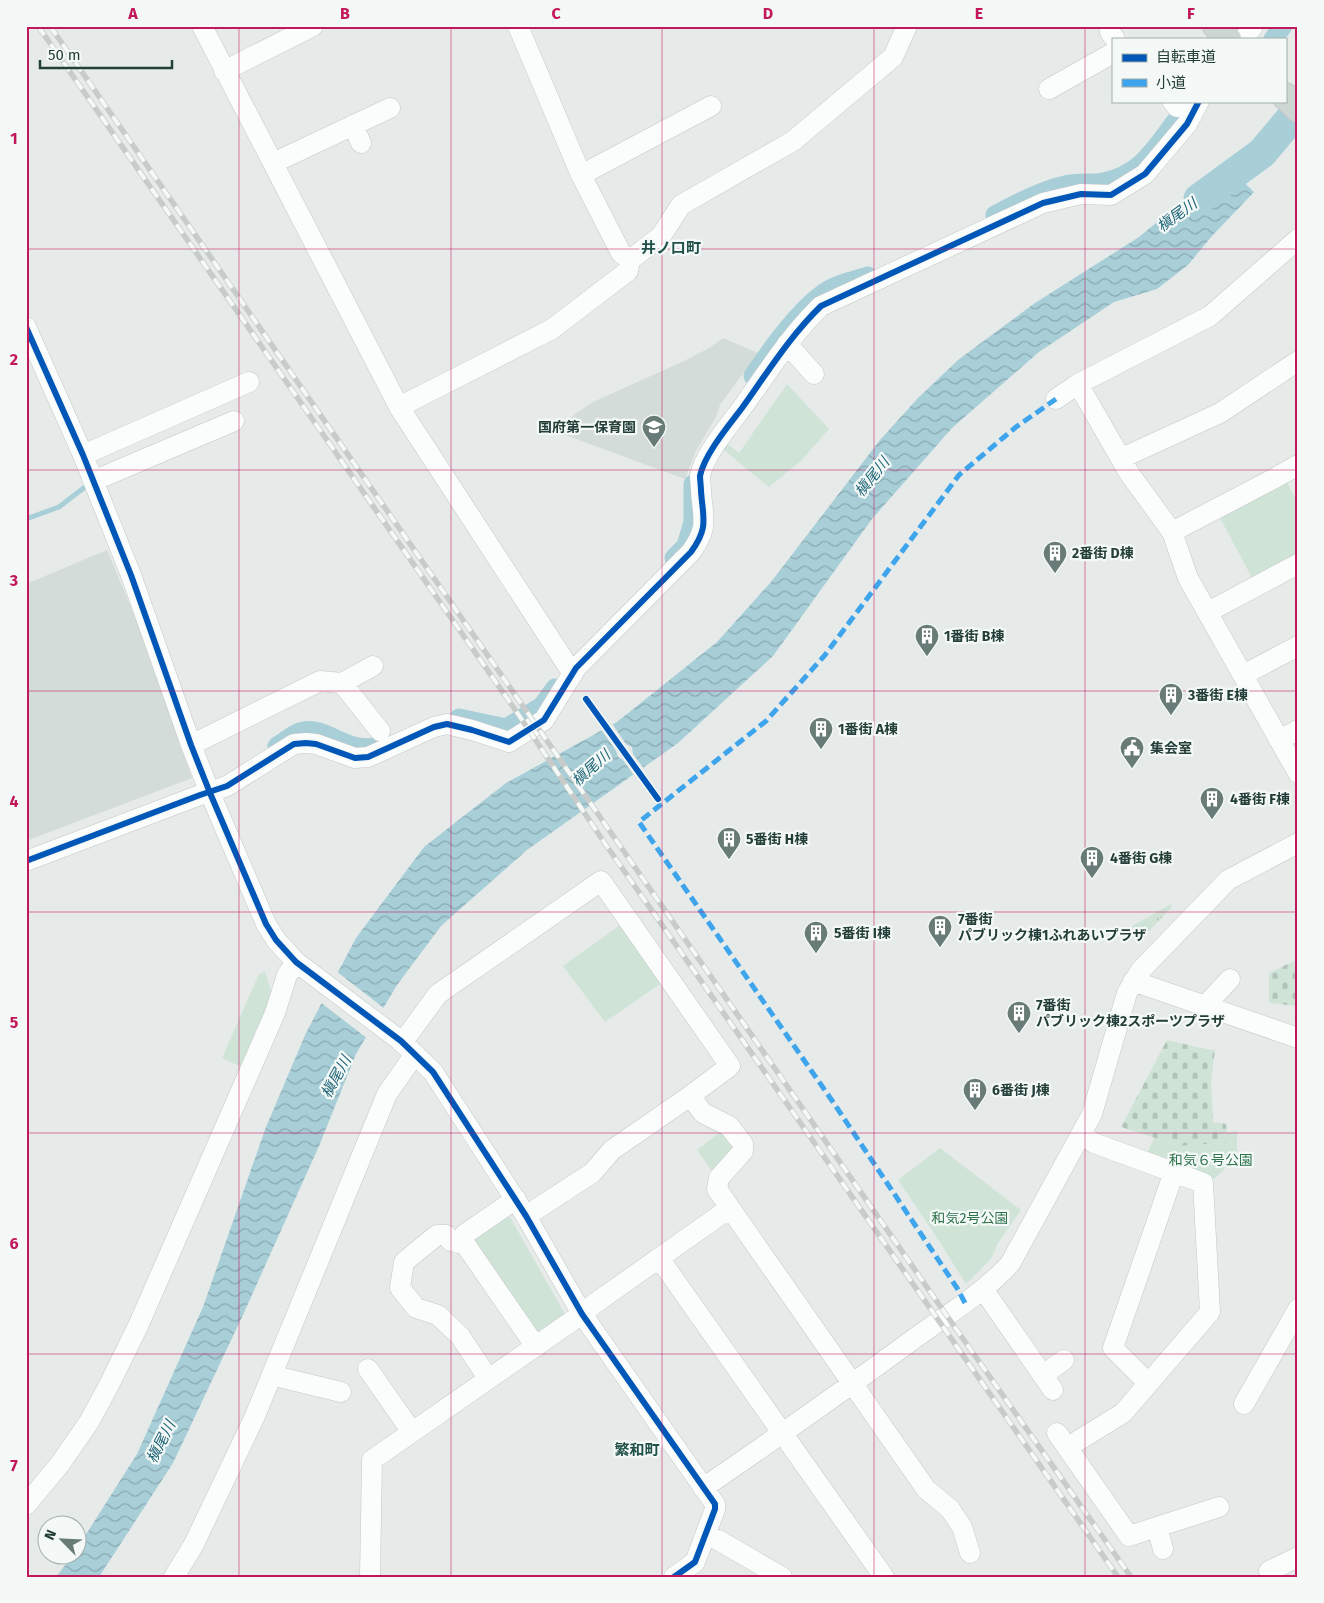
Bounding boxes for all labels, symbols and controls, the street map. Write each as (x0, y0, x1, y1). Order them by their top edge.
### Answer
text: A (127, 4, 138, 23)
text: B (340, 4, 350, 23)
text: C (551, 4, 561, 23)
text: D (763, 4, 773, 23)
text: E (975, 4, 983, 23)
text: F (1187, 4, 1195, 23)
scale bar (40, 38, 172, 70)
legend (1112, 38, 1286, 102)
text: 50 m (48, 46, 81, 64)
text: 自転車道 (1156, 48, 1216, 66)
text: 小道 (1156, 74, 1186, 92)
text: 1 (10, 129, 18, 148)
water label: 槇尾川 (1154, 193, 1202, 236)
district label: 井ノ口町 (641, 239, 701, 257)
text: 2 (10, 350, 18, 369)
school or university icon: 国府第一保育園 (641, 414, 667, 448)
place label: 国府第一保育園 (538, 419, 636, 436)
water label: 槇尾川 (851, 452, 894, 500)
building icon: 2番街 D棟 (1042, 540, 1068, 574)
place label: 2番街 D棟 (1072, 545, 1134, 562)
text: 3 (9, 571, 18, 590)
building icon: 1番街 B棟 (914, 623, 940, 657)
place label: 1番街 B棟 (944, 628, 1004, 645)
building icon: 3番街 E棟 (1158, 682, 1184, 716)
place label: 3番街 E棟 (1187, 687, 1248, 704)
building icon: 1番街 A棟 (808, 716, 834, 750)
place label: 1番街 A棟 (838, 721, 898, 738)
public building icon: 集会室 (1119, 735, 1145, 769)
place label: 集会室 (1150, 740, 1192, 757)
water label: 槇尾川 (568, 745, 615, 790)
building icon: 4番街 F棟 (1199, 786, 1225, 820)
place label: 4番街 F棟 (1230, 791, 1290, 808)
text: 4 (9, 792, 19, 811)
building icon: 5番街 H棟 (716, 826, 742, 860)
place label: 5番街 H棟 (746, 831, 808, 848)
building icon: 4番街 G棟 (1079, 845, 1105, 879)
place label: 4番街 G棟 (1110, 850, 1172, 867)
place label: 7番街 パブリック棟1ふれあいプラザ (958, 911, 1147, 944)
building icon: 7番街 パブリック棟1ふれあいプラザ (927, 914, 953, 948)
building icon: 5番街 I棟 (803, 920, 829, 954)
place label: 5番街 I棟 (834, 925, 891, 942)
place label: 7番街 パブリック棟2スポーツプラザ (1036, 997, 1225, 1030)
building icon: 7番街 パブリック棟2スポーツプラザ (1006, 1000, 1032, 1034)
text: 5 (10, 1013, 19, 1032)
water label: 槇尾川 (317, 1051, 356, 1101)
building icon: 6番街 J棟 (962, 1077, 988, 1111)
place label: 6番街 J棟 (992, 1082, 1050, 1099)
park label: 和気６号公園 (1169, 1152, 1253, 1169)
park label: 和気2号公園 (932, 1210, 1008, 1227)
text: 6 (9, 1234, 19, 1253)
water label: 槇尾川 (143, 1416, 180, 1466)
district label: 繁和町 (614, 1441, 660, 1459)
text: 7 (10, 1456, 18, 1475)
north arrow (38, 1516, 88, 1566)
text: N (41, 1527, 60, 1543)

